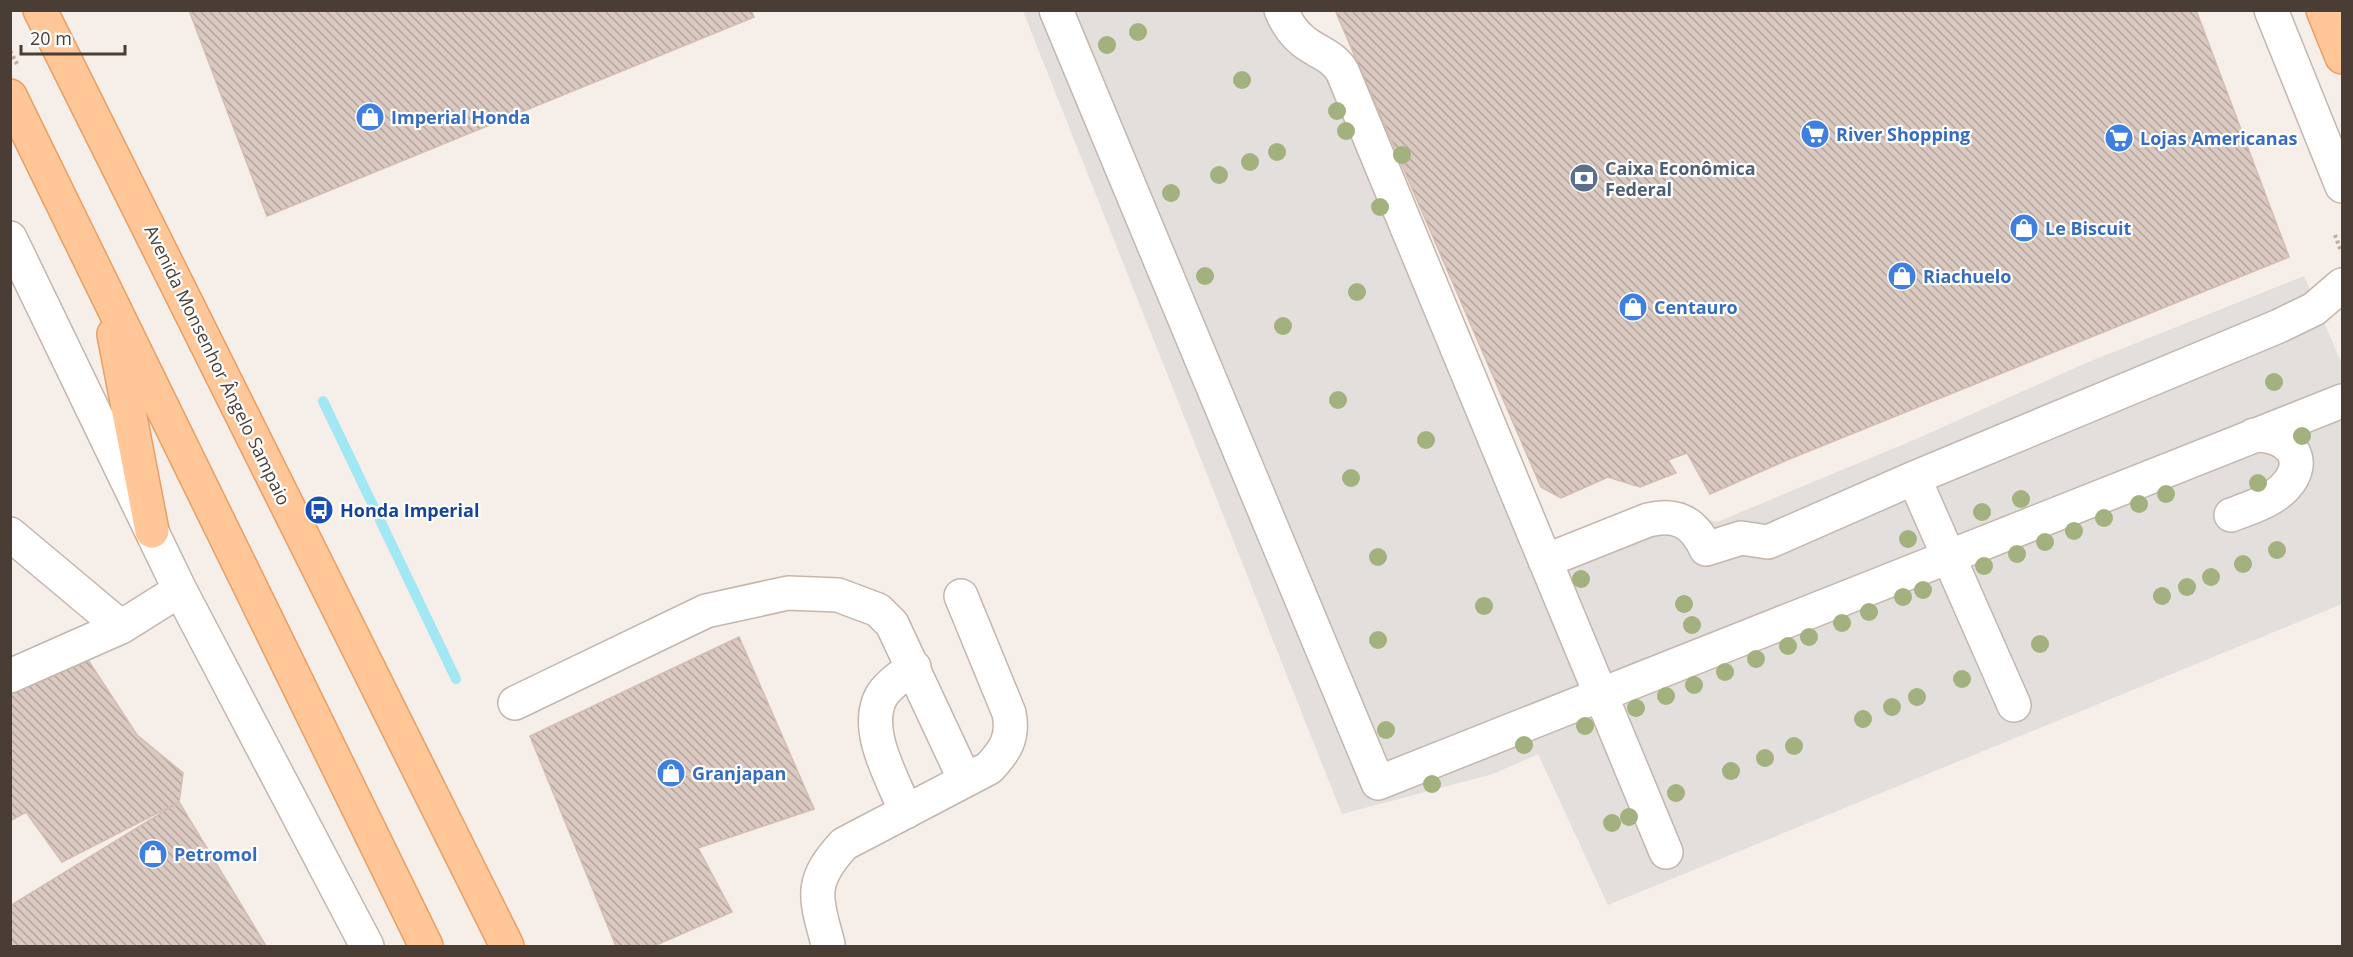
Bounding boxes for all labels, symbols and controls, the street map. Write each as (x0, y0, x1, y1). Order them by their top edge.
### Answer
scale bar (21, 18, 124, 56)
text: 20 m (30, 26, 72, 50)
shop icon: Imperial Honda (354, 101, 386, 133)
place label: Imperial Honda (391, 105, 530, 129)
supermarket icon: River Shopping (1799, 118, 1831, 150)
place label: River Shopping (1836, 122, 1970, 146)
supermarket icon: Lojas Americanas (2103, 122, 2135, 154)
place label: Lojas Americanas (2140, 126, 2298, 150)
place label: Caixa Econômica Federal (1605, 156, 1756, 201)
bank icon: Caixa Econômica Federal (1568, 162, 1600, 194)
shop icon: Le Biscuit (2008, 212, 2040, 244)
place label: Le Biscuit (2045, 216, 2132, 240)
street label: Avenida Monsenhor Ângelo Sampaio (140, 221, 296, 509)
shop icon: Riachuelo (1886, 260, 1918, 292)
place label: Riachuelo (1923, 264, 2011, 288)
shop icon: Centauro (1617, 291, 1649, 323)
place label: Centauro (1654, 295, 1738, 319)
bus stop icon: Honda Imperial (303, 494, 335, 526)
place label: Honda Imperial (340, 498, 479, 522)
shop icon: Granjapan (655, 757, 687, 789)
place label: Granjapan (692, 761, 786, 785)
shop icon: Petromol (137, 838, 169, 870)
place label: Petromol (174, 842, 257, 866)

